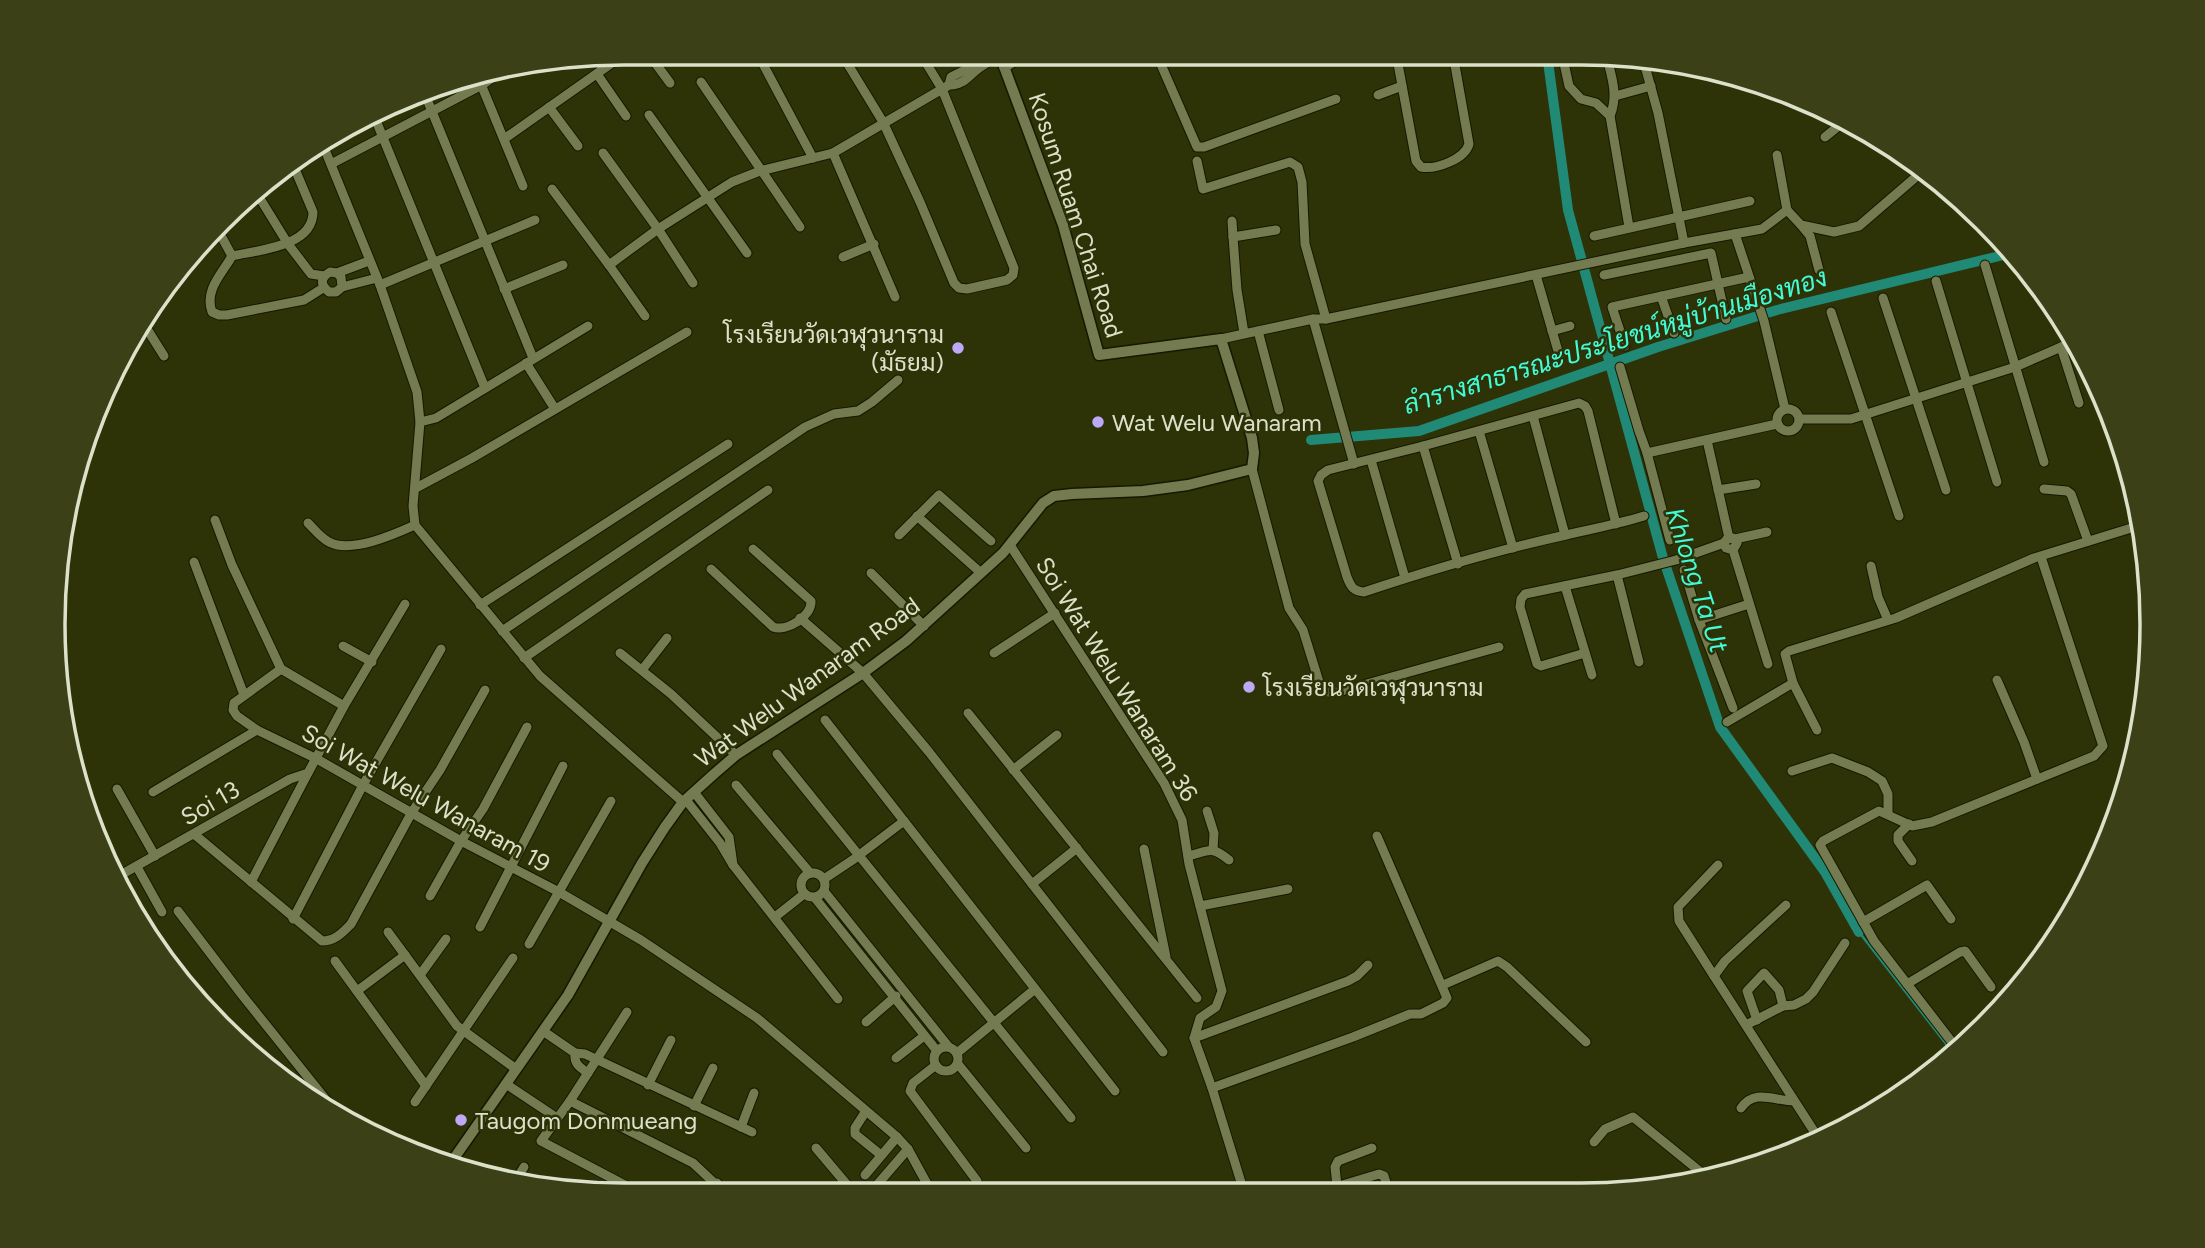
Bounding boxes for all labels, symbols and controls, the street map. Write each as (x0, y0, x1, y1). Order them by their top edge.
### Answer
street label: Kosum Ruam Chai Road (1023, 89, 1129, 341)
water label: ลำรางสาธารณะประโยชน์หมู่บ้านเมืองทอง (1399, 260, 1831, 423)
place label: โรงเรียนวัดเวฬุวนาราม (มัธยม) (722, 319, 944, 377)
marker: โรงเรียนวัดเวฬุวนาราม (มัธยม) (950, 340, 966, 356)
place label: Wat Welu Wanaram (1112, 408, 1322, 437)
marker: Wat Welu Wanaram (1090, 414, 1106, 430)
water label: Khlong Ta Ut (1659, 504, 1736, 657)
street label: Soi Wat Welu Wanaram 36 (1030, 552, 1204, 806)
street label: Wat Welu Wanaram Road (689, 591, 925, 773)
place label: โรงเรียนวัดเวฬุวนาราม (1261, 672, 1483, 704)
marker: โรงเรียนวัดเวฬุวนาราม (1241, 679, 1257, 695)
street label: Soi Wat Welu Wanaram 19 (297, 718, 555, 878)
street label: Soi 13 (175, 775, 245, 831)
place label: Taugom Donmueang (475, 1106, 697, 1135)
marker: Taugom Donmueang (453, 1112, 469, 1128)

